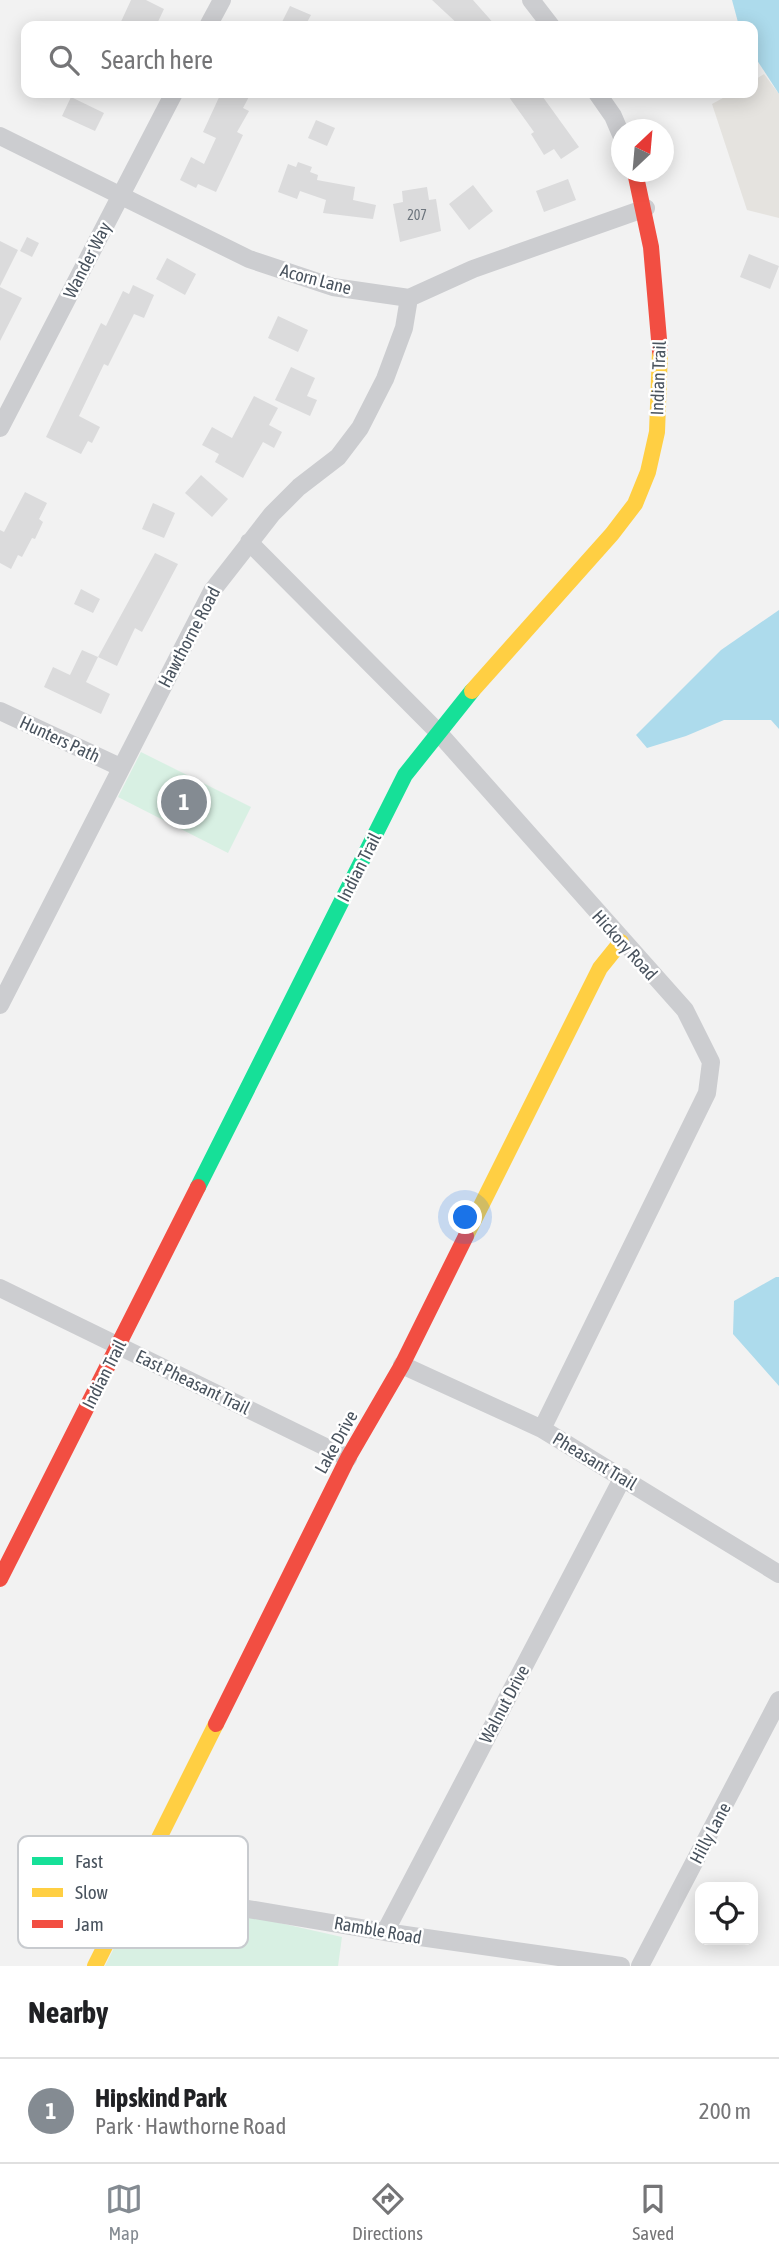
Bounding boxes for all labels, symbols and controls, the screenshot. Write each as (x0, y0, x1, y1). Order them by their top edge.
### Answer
search box (21, 21, 758, 98)
icon: search (45, 41, 83, 79)
text: Search here (101, 45, 213, 75)
north arrow (611, 119, 674, 182)
house number: 207 (407, 207, 427, 223)
street label: Wander Way (59, 219, 115, 301)
street label: Acorn Lane (278, 259, 354, 299)
street label: Indian Trail (646, 340, 670, 416)
street label: Hawthorne Road (154, 583, 224, 691)
street label: Hunters Path (17, 711, 103, 767)
pin: 1 (161, 776, 207, 828)
street label: Indian Trail (333, 829, 385, 905)
street label: Hickory Road (588, 906, 662, 984)
your location (448, 1200, 482, 1234)
street label: Indian Trail (78, 1336, 130, 1412)
street label: East Pheasant Trail (133, 1345, 254, 1419)
street label: Lake Drive (310, 1407, 362, 1477)
street label: Pheasant Trail (549, 1428, 641, 1494)
street label: Walnut Drive (475, 1661, 533, 1747)
street label: Hilly Lane (685, 1799, 735, 1867)
legend (18, 1836, 248, 1948)
text: Fast (75, 1850, 103, 1872)
text: Slow (75, 1881, 109, 1903)
map controls (695, 1882, 758, 1945)
button: locate (695, 1882, 758, 1945)
street label: Ramble Road (333, 1912, 423, 1948)
text: Jam (75, 1913, 104, 1935)
text: Nearby (28, 1995, 108, 2029)
text: Hipskind Park (95, 2083, 227, 2113)
text: 1 (46, 2098, 56, 2124)
text: 200 m (699, 2098, 751, 2124)
text: Park · Hawthorne Road (95, 2113, 286, 2139)
tab: Map (105, 2180, 143, 2244)
tab: Directions (352, 2180, 423, 2244)
tab: Saved (632, 2180, 674, 2244)

